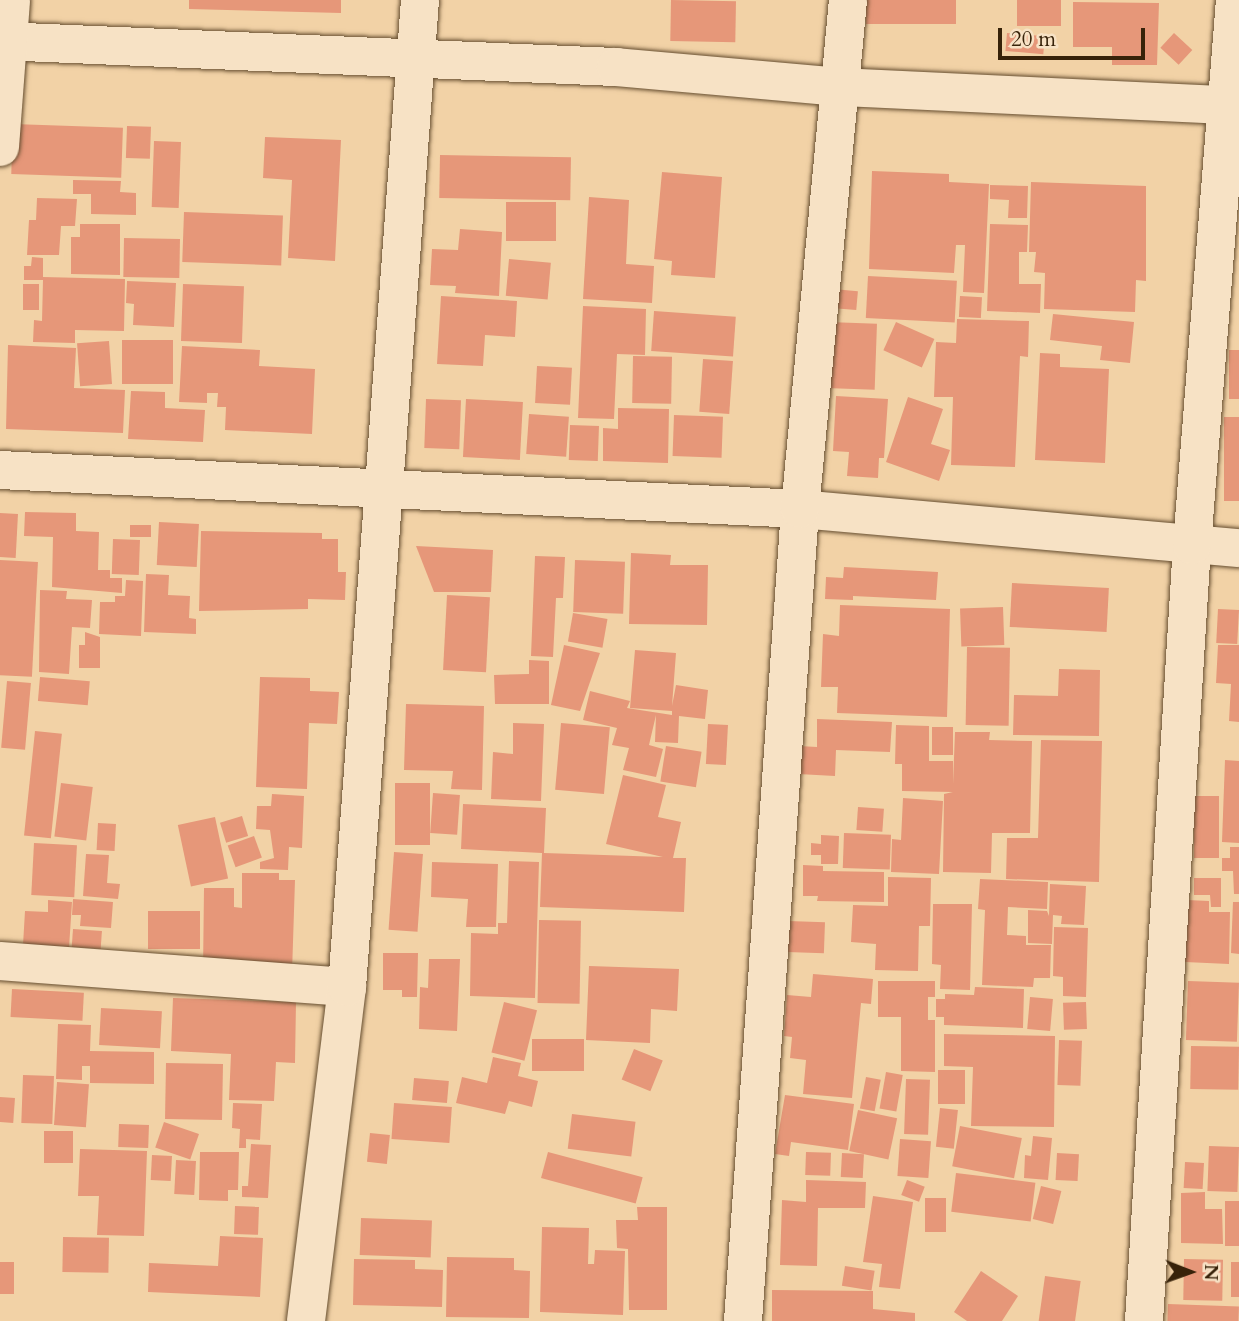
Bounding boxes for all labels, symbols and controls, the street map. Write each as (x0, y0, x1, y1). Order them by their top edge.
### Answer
scale bar (1001, 14, 1148, 58)
text: 20 m (1011, 25, 1056, 54)
north arrow (1155, 1237, 1225, 1307)
text: N (1198, 1264, 1224, 1281)

